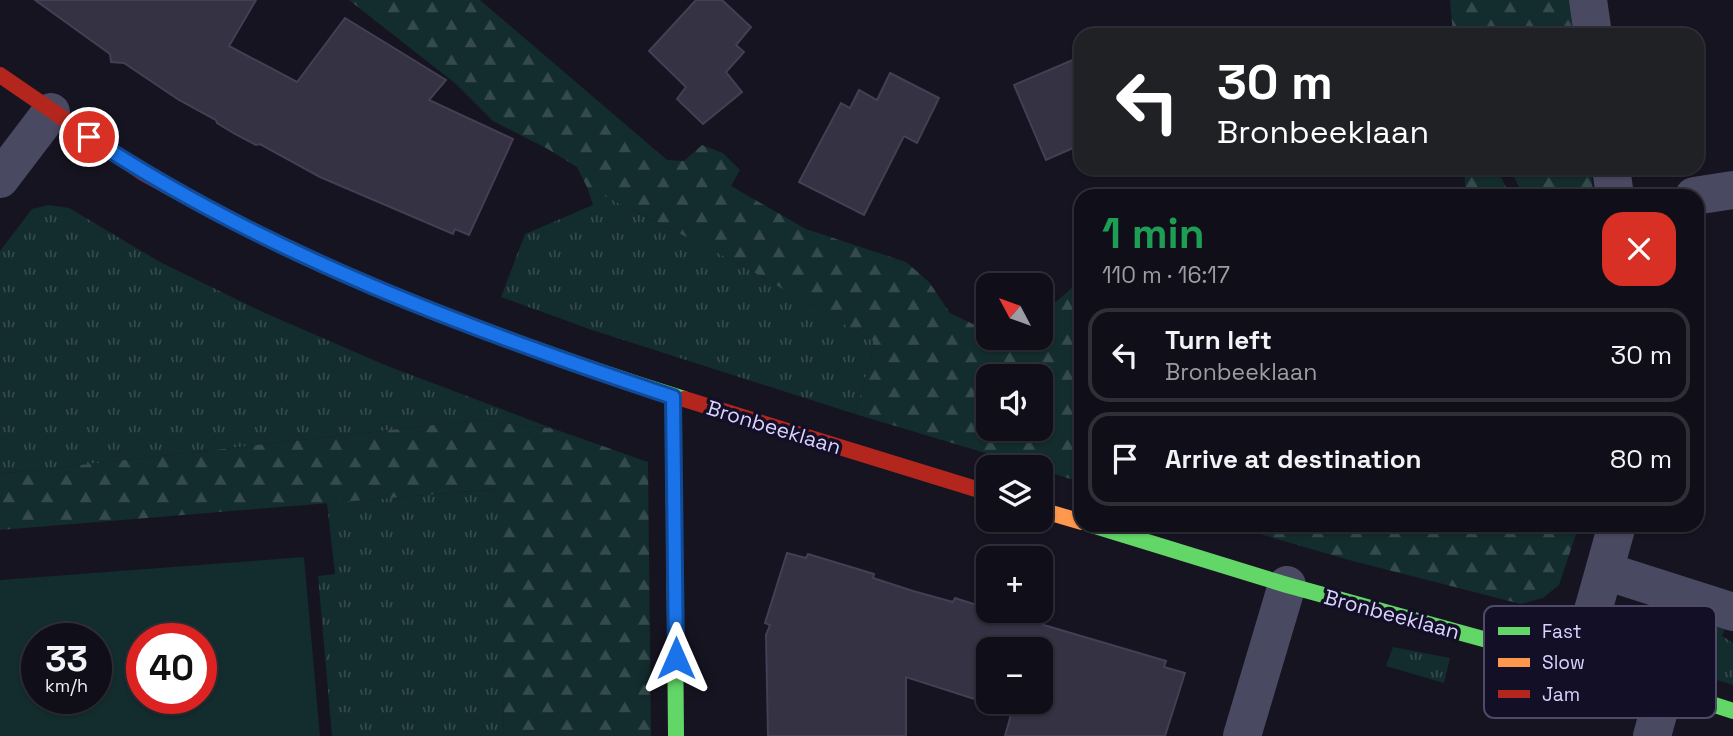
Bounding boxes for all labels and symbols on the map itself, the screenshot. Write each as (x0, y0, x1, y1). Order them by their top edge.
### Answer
pin (59, 107, 119, 167)
north arrow (976, 273, 1054, 350)
street label: Bronbeeklaan (704, 394, 844, 460)
street label: Bronbeeklaan (1321, 583, 1463, 645)
legend (1484, 606, 1716, 718)
text: Fast (1542, 619, 1582, 644)
position arrow (639, 621, 713, 695)
speed limit sign: 40 (126, 623, 217, 714)
text: Slow (1542, 650, 1585, 675)
text: Jam (1542, 682, 1580, 707)

